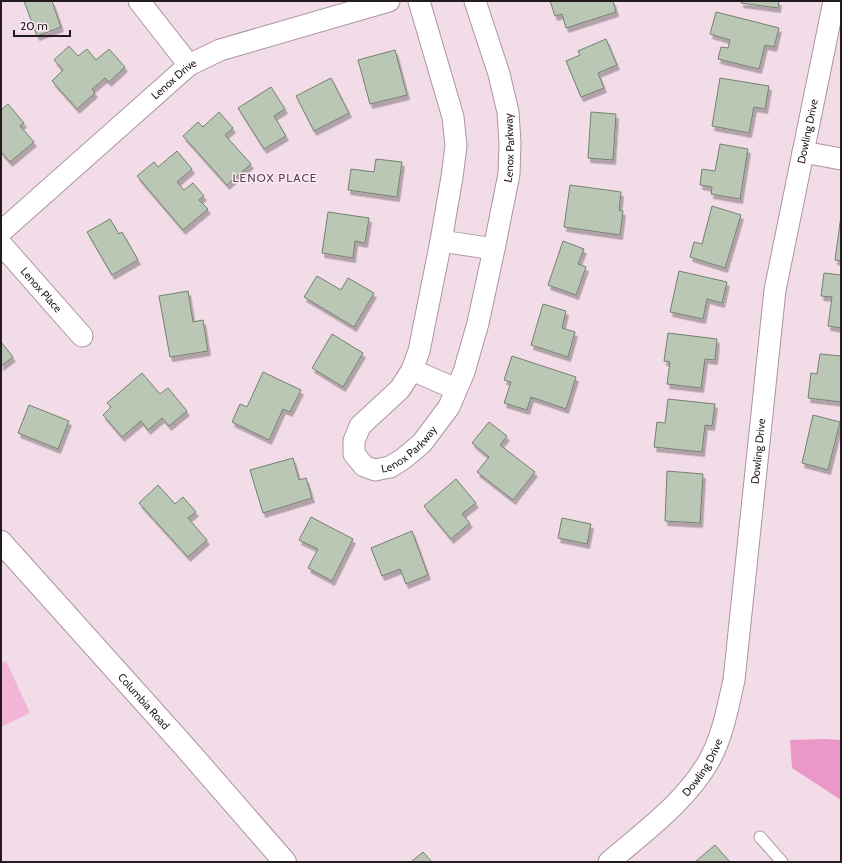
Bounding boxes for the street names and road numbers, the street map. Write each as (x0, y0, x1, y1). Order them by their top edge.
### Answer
street label: Lenox Drive (148, 55, 199, 102)
street label: Dowling Drive (794, 97, 821, 165)
street label: Lenox Parkway (501, 112, 517, 184)
street label: Lenox Place (18, 264, 65, 315)
street label: Dowling Drive (748, 417, 768, 485)
street label: Lenox Parkway (380, 422, 440, 476)
street label: Columbia Road (115, 670, 173, 732)
street label: Dowling Drive (679, 736, 725, 799)

